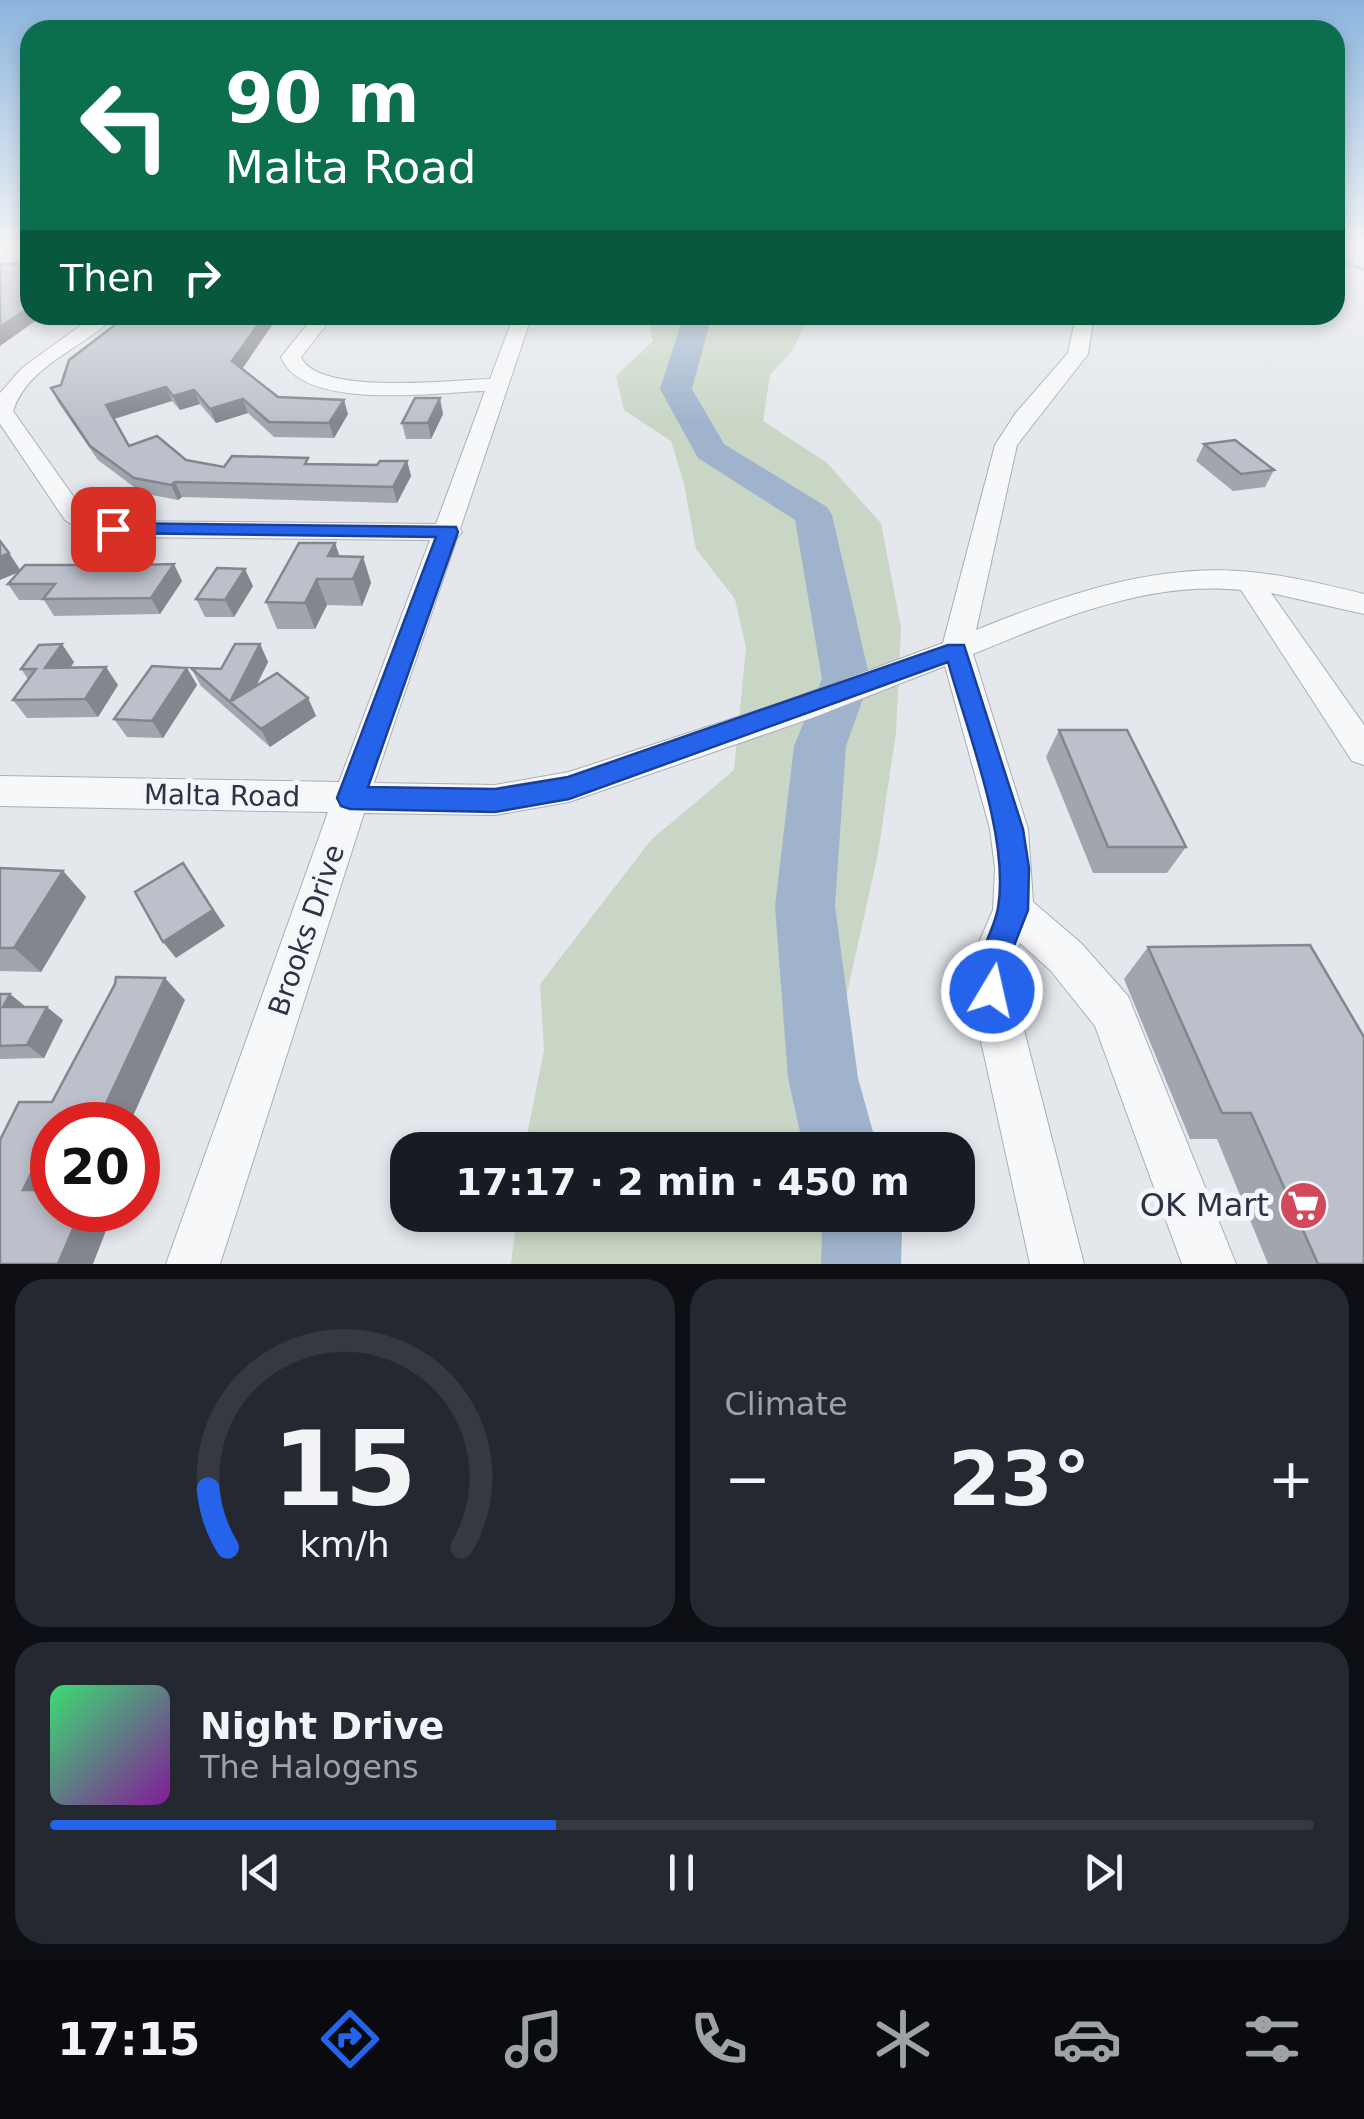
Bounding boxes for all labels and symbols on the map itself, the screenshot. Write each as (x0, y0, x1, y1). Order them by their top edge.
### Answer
pin (71, 487, 156, 572)
street label: Malta Road (144, 778, 300, 813)
street label: Brooks Drive (262, 840, 351, 1020)
position arrow (940, 939, 1044, 1043)
speed limit sign: 20 (30, 1102, 160, 1232)
supermarket icon: OK Mart (1278, 1179, 1330, 1231)
place label: OK Mart (1140, 1186, 1269, 1224)

